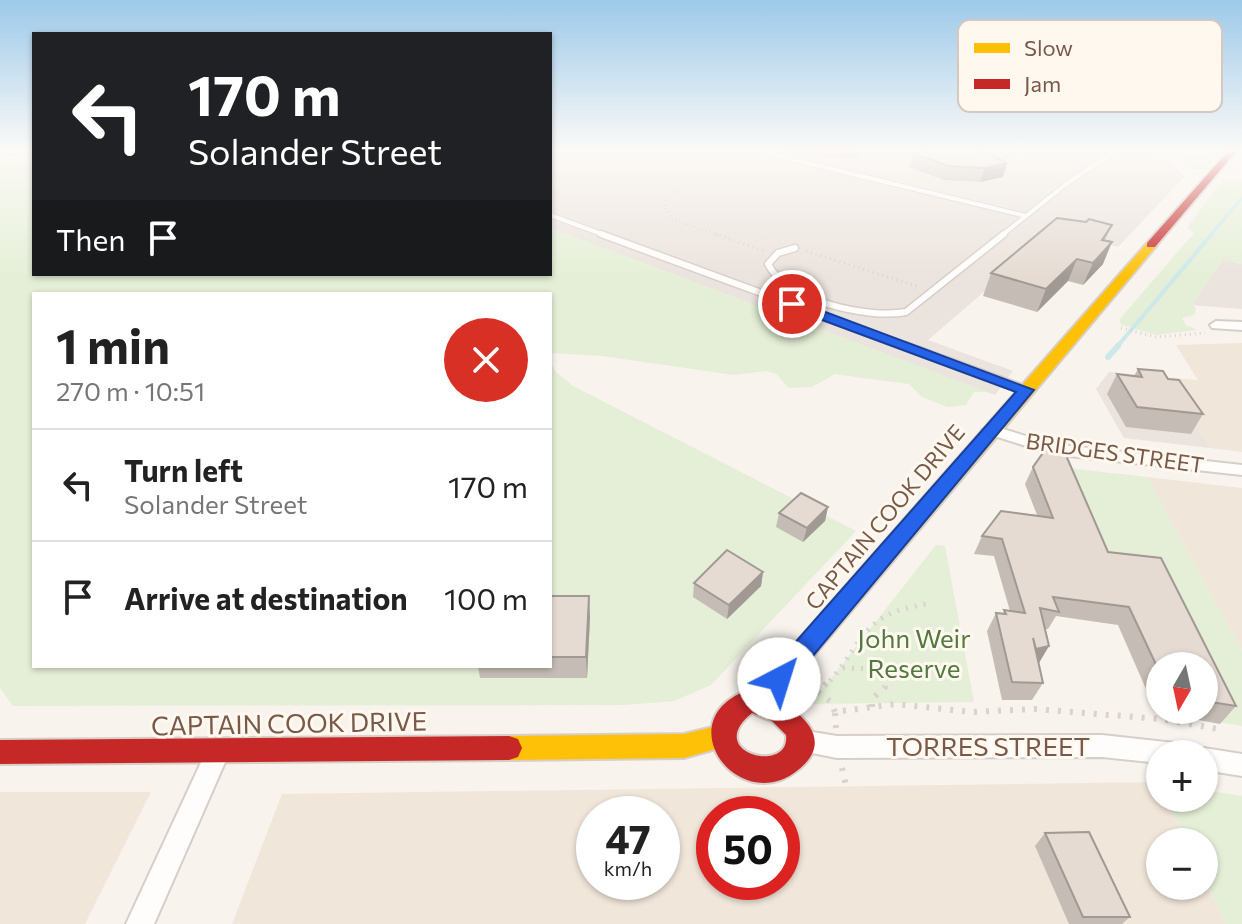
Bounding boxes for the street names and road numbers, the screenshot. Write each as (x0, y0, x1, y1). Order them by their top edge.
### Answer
street label: CAPTAIN COOK DRIVE (799, 419, 970, 615)
street label: BRIDGES STREET (1024, 427, 1206, 478)
street label: CAPTAIN COOK DRIVE (151, 705, 427, 740)
street label: TORRES STREET (886, 730, 1090, 761)

